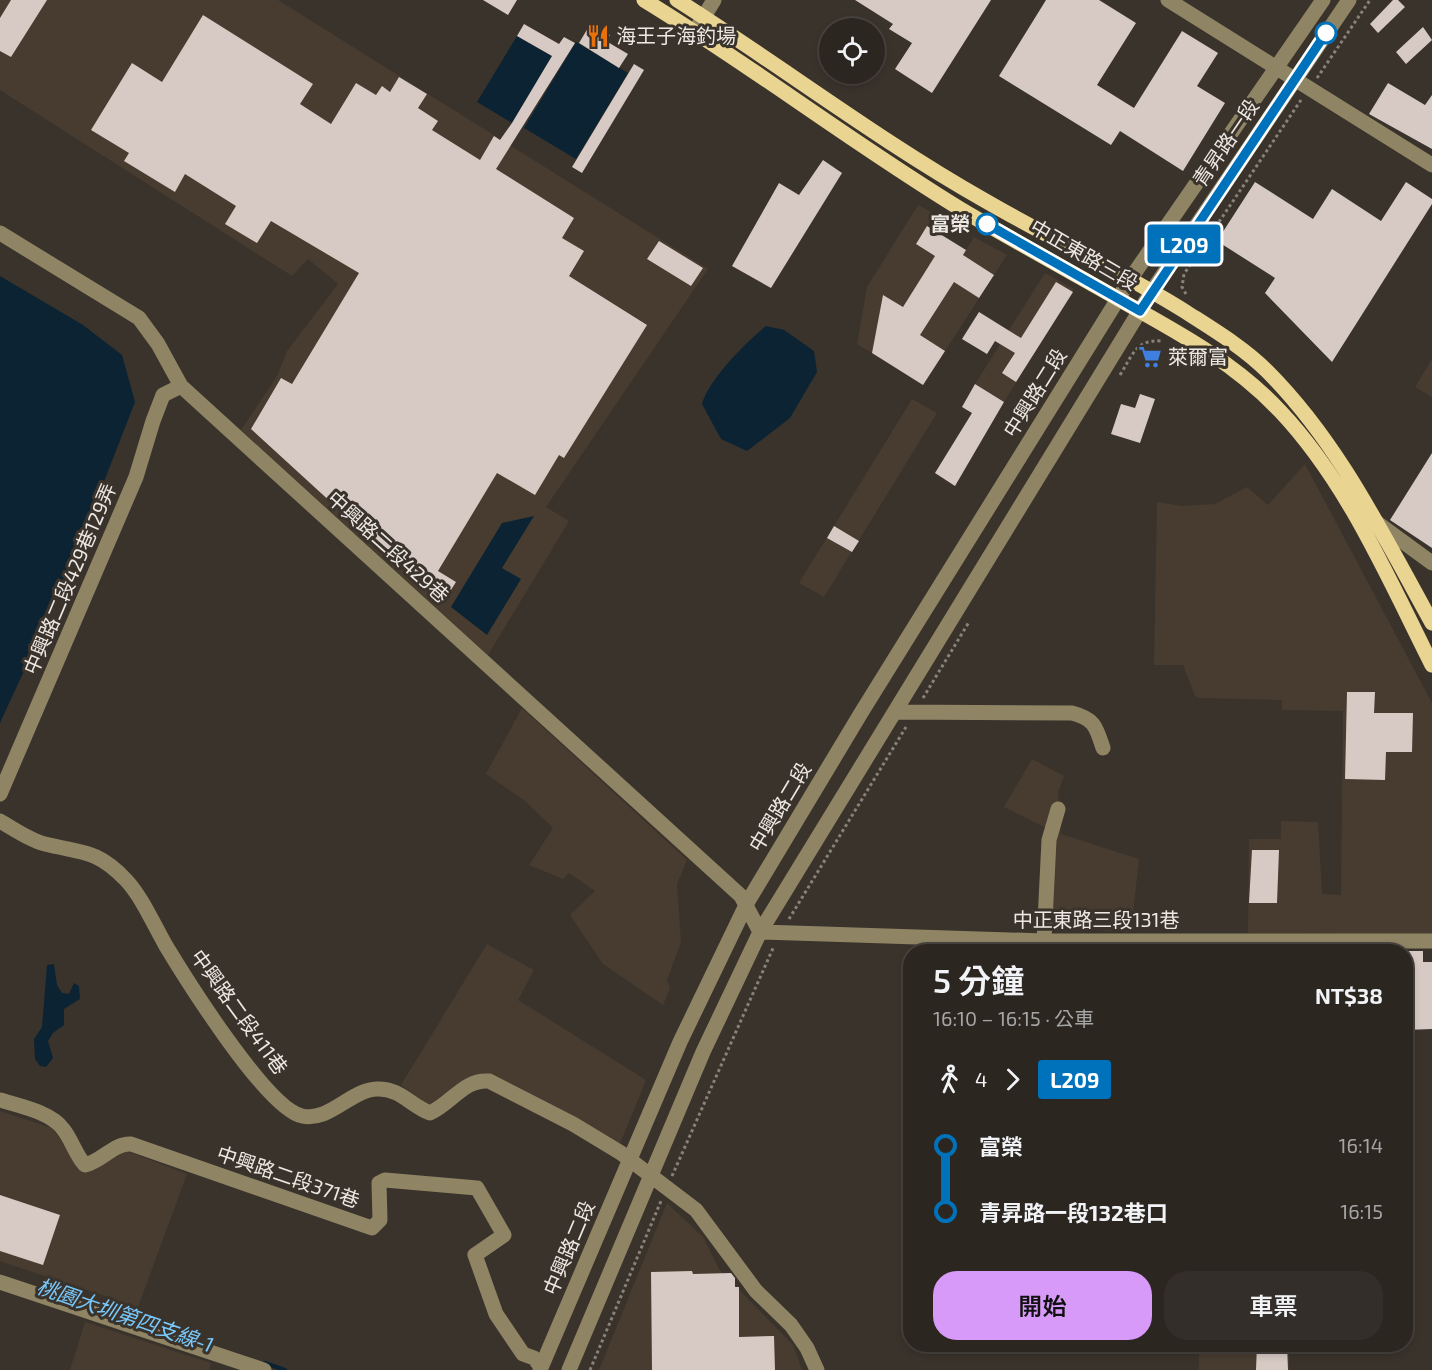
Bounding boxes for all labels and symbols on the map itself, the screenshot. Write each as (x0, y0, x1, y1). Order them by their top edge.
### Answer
unlabelled marker (1315, 22, 1337, 44)
restaurant icon: 海王子海釣場 (585, 23, 611, 49)
place label: 海王子海釣場 (616, 23, 736, 47)
street label: 青昇路一段 (1187, 94, 1263, 191)
place label: 富榮 (930, 211, 970, 235)
marker: 富榮 (976, 213, 998, 235)
street label: 中正東路三段 (1027, 214, 1142, 295)
line badge: L209 (1142, 224, 1226, 264)
street label: 中興路二段 (997, 344, 1071, 441)
supermarket icon: 萊爾富 (1137, 344, 1163, 370)
place label: 萊爾富 (1168, 344, 1228, 368)
street label: 中興路二段429巷129弄 (18, 479, 120, 678)
street label: 中興路二段429巷 (323, 485, 454, 607)
street label: 中興路二段 (743, 757, 815, 856)
street label: 中正東路三段131巷 (1012, 907, 1180, 931)
street label: 中興路二段411巷 (187, 944, 293, 1078)
street label: 中興路二段371巷 (214, 1140, 363, 1212)
street label: 中興路二段 (537, 1197, 599, 1298)
water label: 桃園大圳第四支線-1 (34, 1273, 217, 1356)

